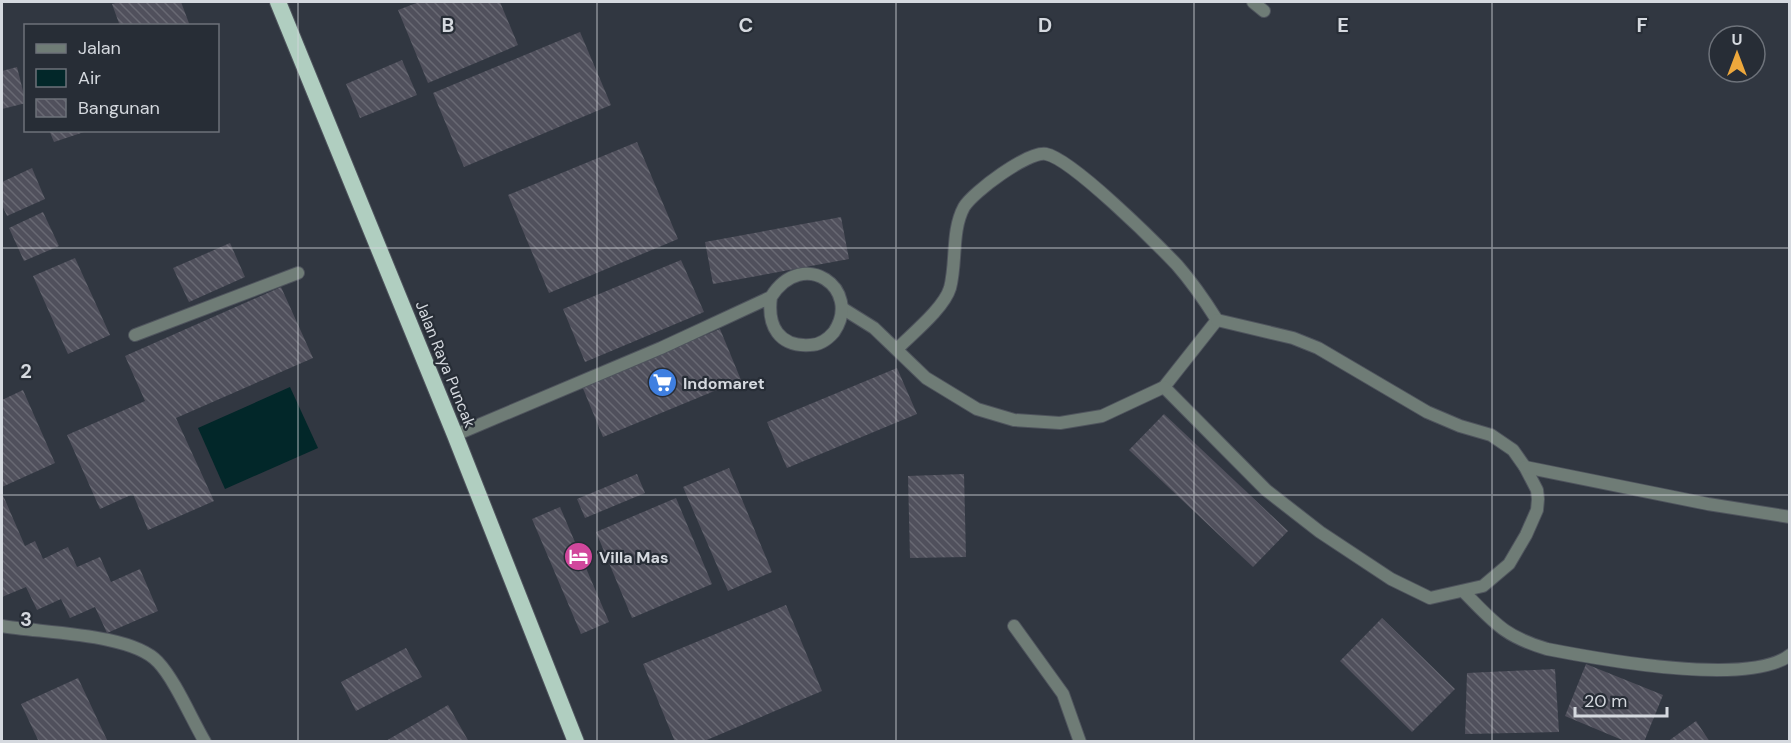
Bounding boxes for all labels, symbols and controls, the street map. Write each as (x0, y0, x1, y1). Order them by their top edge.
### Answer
text: B (442, 12, 454, 38)
text: C (739, 12, 753, 38)
text: D (1038, 12, 1052, 38)
text: E (1337, 12, 1349, 38)
text: F (1636, 12, 1648, 38)
legend (24, 24, 219, 132)
north arrow (1707, 24, 1767, 84)
text: U (1732, 29, 1742, 50)
text: Jalan (78, 36, 121, 60)
text: Air (78, 66, 101, 90)
text: Bangunan (78, 96, 160, 120)
street label: Jalan Raya Puncak (410, 298, 481, 431)
text: 2 (20, 358, 32, 384)
supermarket icon: Indomaret (646, 367, 678, 399)
place label: Indomaret (683, 373, 765, 394)
hotel icon: Villa Mas (562, 541, 594, 573)
place label: Villa Mas (599, 547, 668, 568)
text: 3 (20, 606, 32, 632)
scale bar (1575, 680, 1666, 718)
text: 20 m (1584, 689, 1627, 713)

